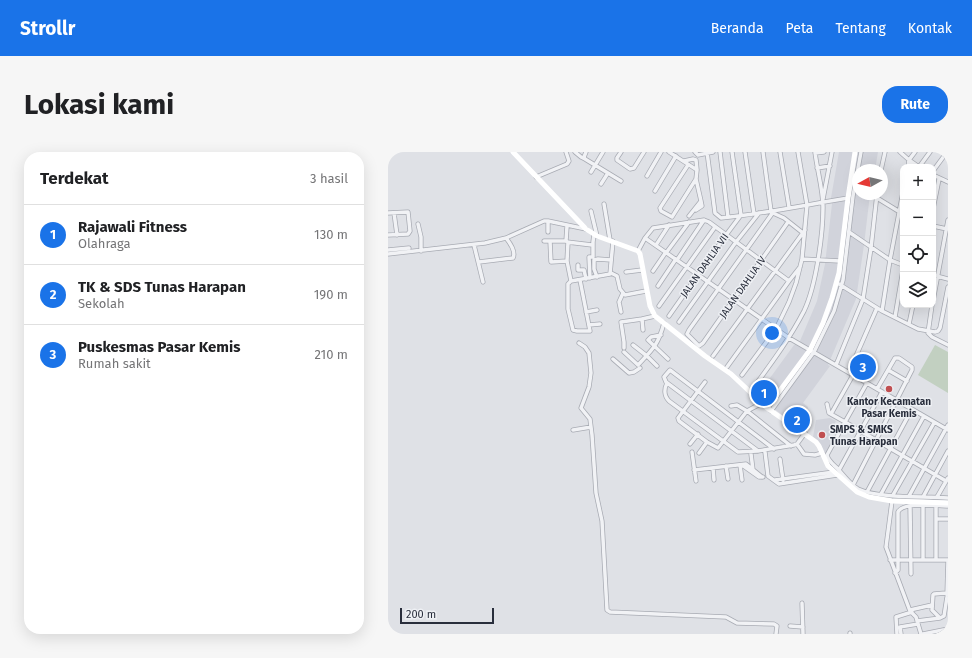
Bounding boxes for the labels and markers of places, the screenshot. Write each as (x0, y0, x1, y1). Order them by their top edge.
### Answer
pin: 3 (850, 352, 876, 382)
pin: 1 (751, 378, 777, 408)
marker: Kantor Kecamatan Pasar Kemis (884, 384, 894, 394)
place label: Kantor Kecamatan Pasar Kemis (847, 396, 931, 420)
pin: 2 (784, 405, 810, 435)
place label: SMPS & SMKS Tunas Harapan (830, 424, 898, 448)
marker: SMPS & SMKS Tunas Harapan (817, 430, 827, 440)

